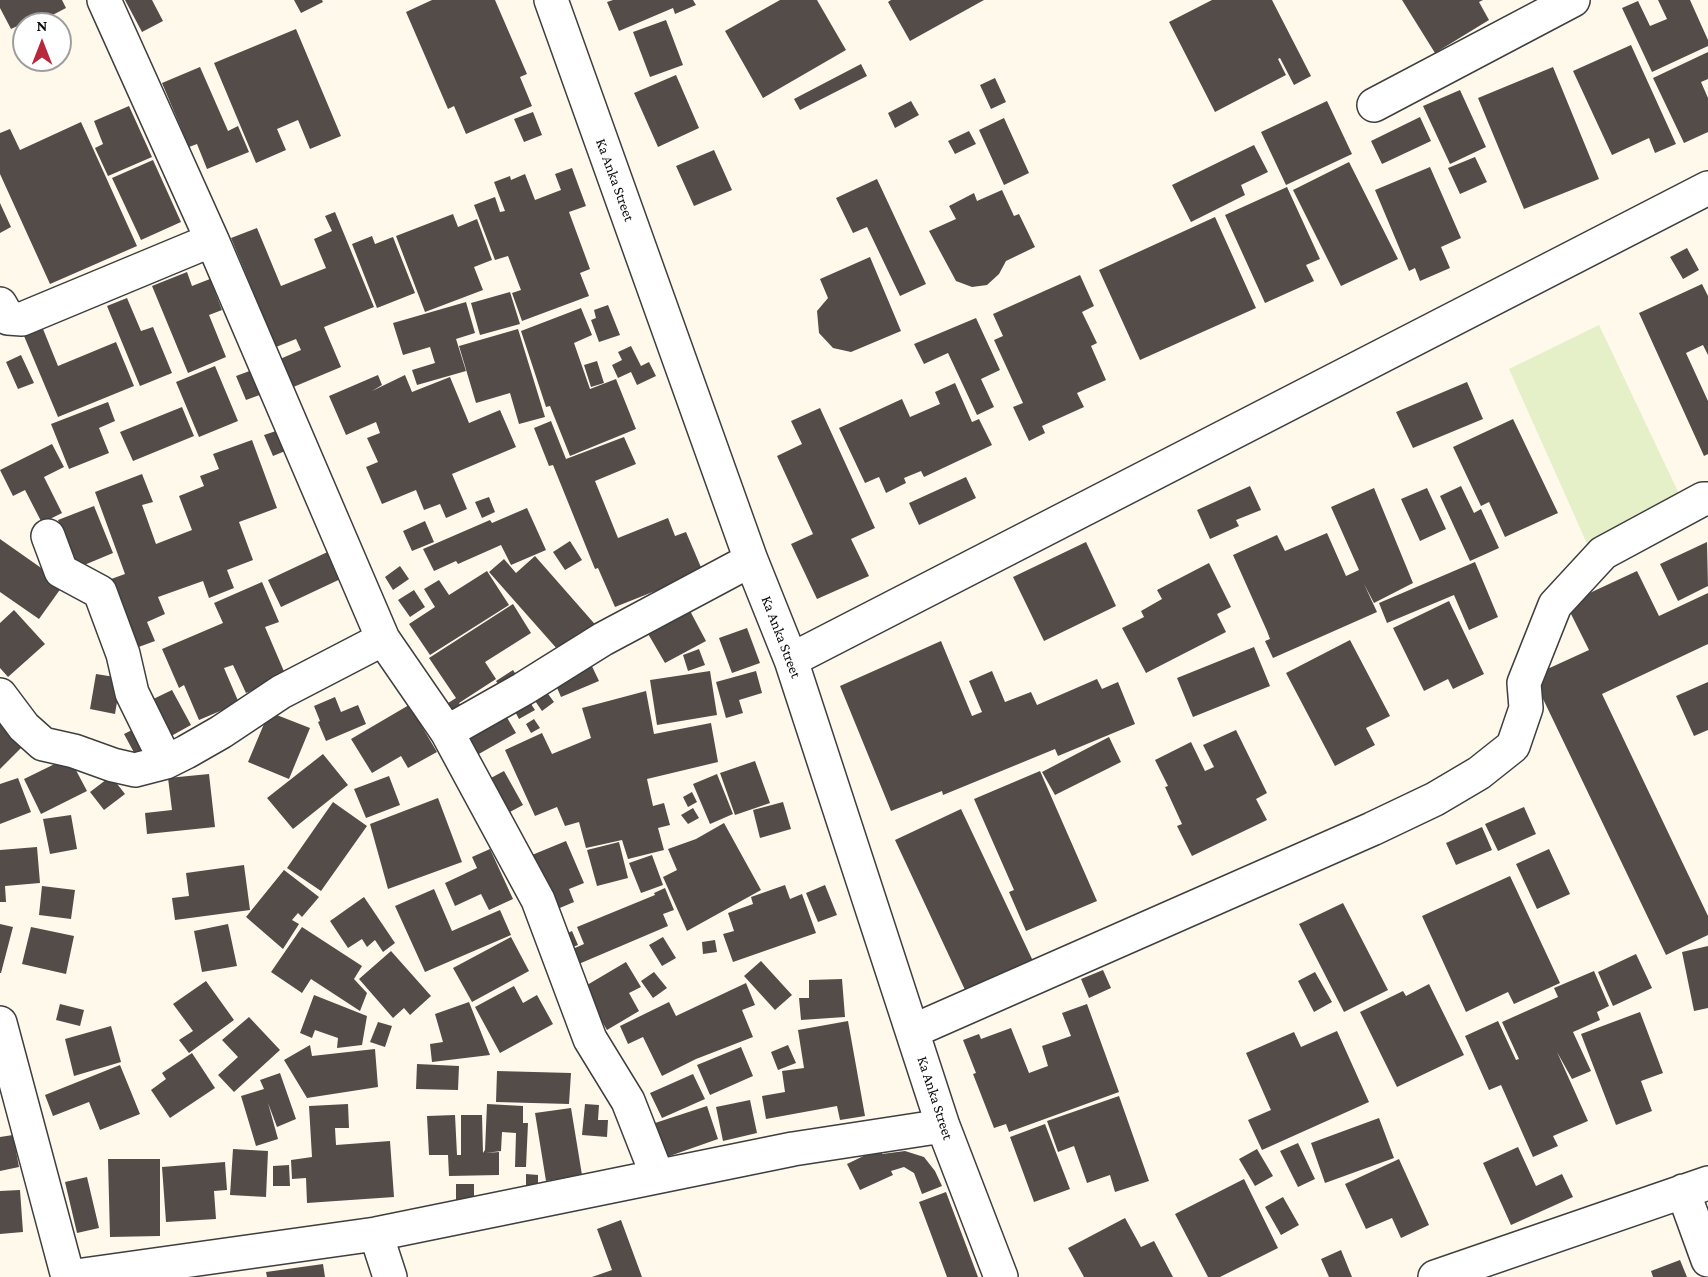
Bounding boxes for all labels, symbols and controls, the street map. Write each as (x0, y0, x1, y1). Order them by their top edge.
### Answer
north arrow (12, 12, 72, 72)
text: N (37, 17, 47, 34)
street label: Ka Anka Street (592, 136, 638, 224)
street label: Ka Anka Street (757, 593, 805, 681)
street label: Ka Anka Street (913, 1054, 957, 1142)

